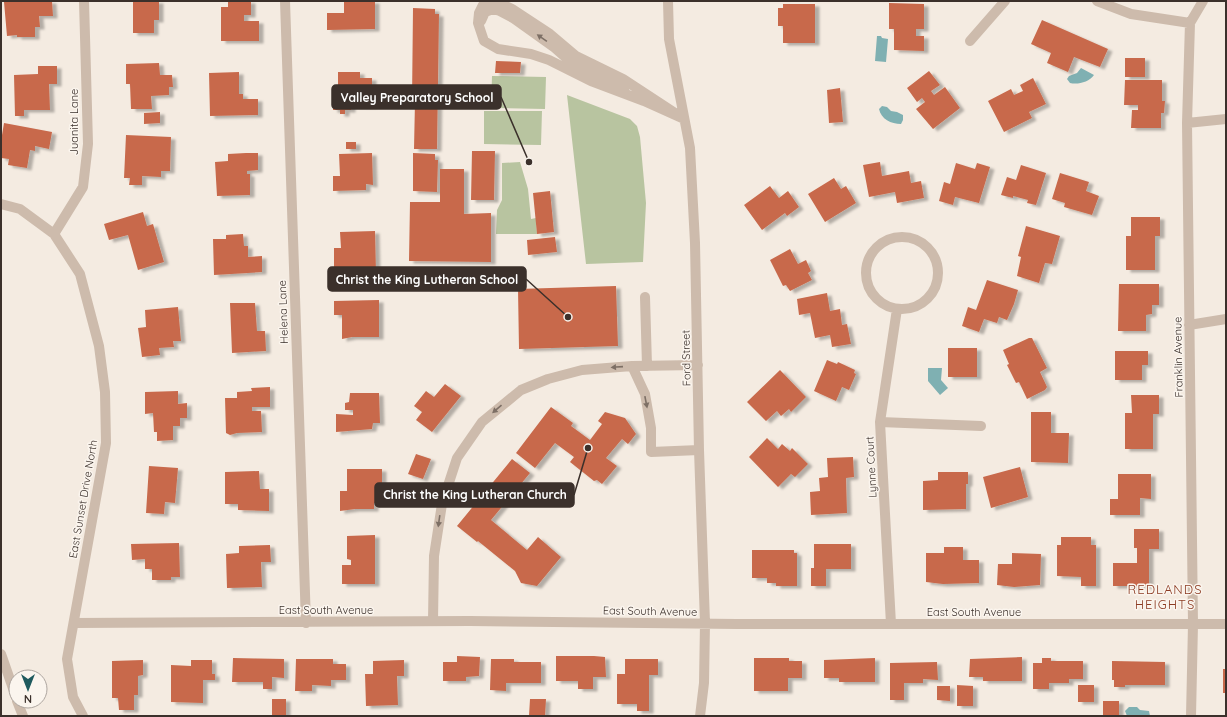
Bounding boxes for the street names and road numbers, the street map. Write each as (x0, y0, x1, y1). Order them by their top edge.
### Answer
street label: Juanita Lane (67, 89, 81, 155)
street label: Helena Lane (275, 280, 291, 344)
street label: Franklin Avenue (1170, 316, 1186, 398)
street label: Ford Street (679, 329, 693, 386)
street label: Lynne Court (862, 435, 880, 498)
street label: East Sunset Drive North (66, 439, 100, 559)
street label: East South Avenue (279, 603, 373, 617)
street label: East South Avenue (603, 603, 697, 619)
street label: East South Avenue (927, 605, 1021, 619)

